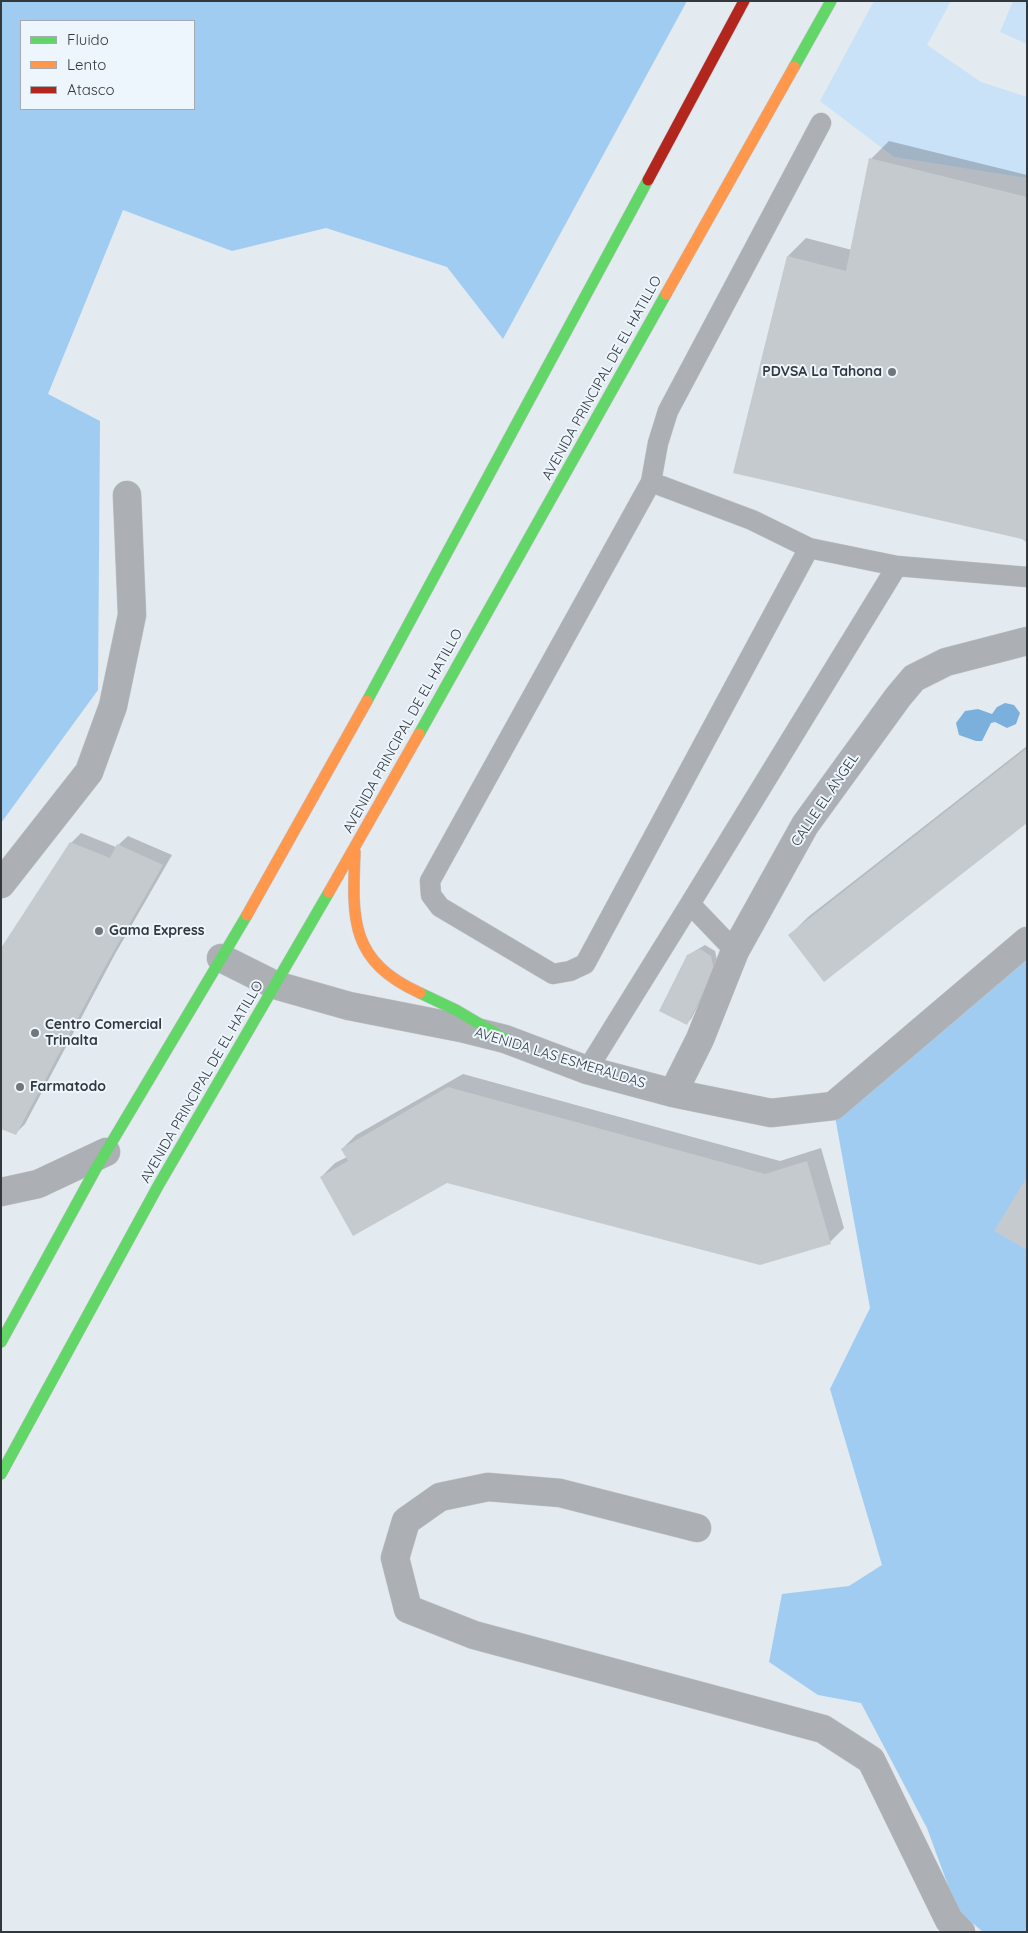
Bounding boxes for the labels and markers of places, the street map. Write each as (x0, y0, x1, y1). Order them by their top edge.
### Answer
place label: PDVSA La Tahona (762, 364, 882, 380)
marker: PDVSA La Tahona (886, 366, 898, 378)
place label: Gama Express (109, 923, 204, 939)
marker: Gama Express (93, 925, 105, 937)
place label: Centro Comercial Trinalta (45, 1017, 162, 1050)
marker: Centro Comercial Trinalta (29, 1027, 41, 1039)
place label: Farmatodo (30, 1079, 106, 1095)
marker: Farmatodo (14, 1081, 26, 1093)

